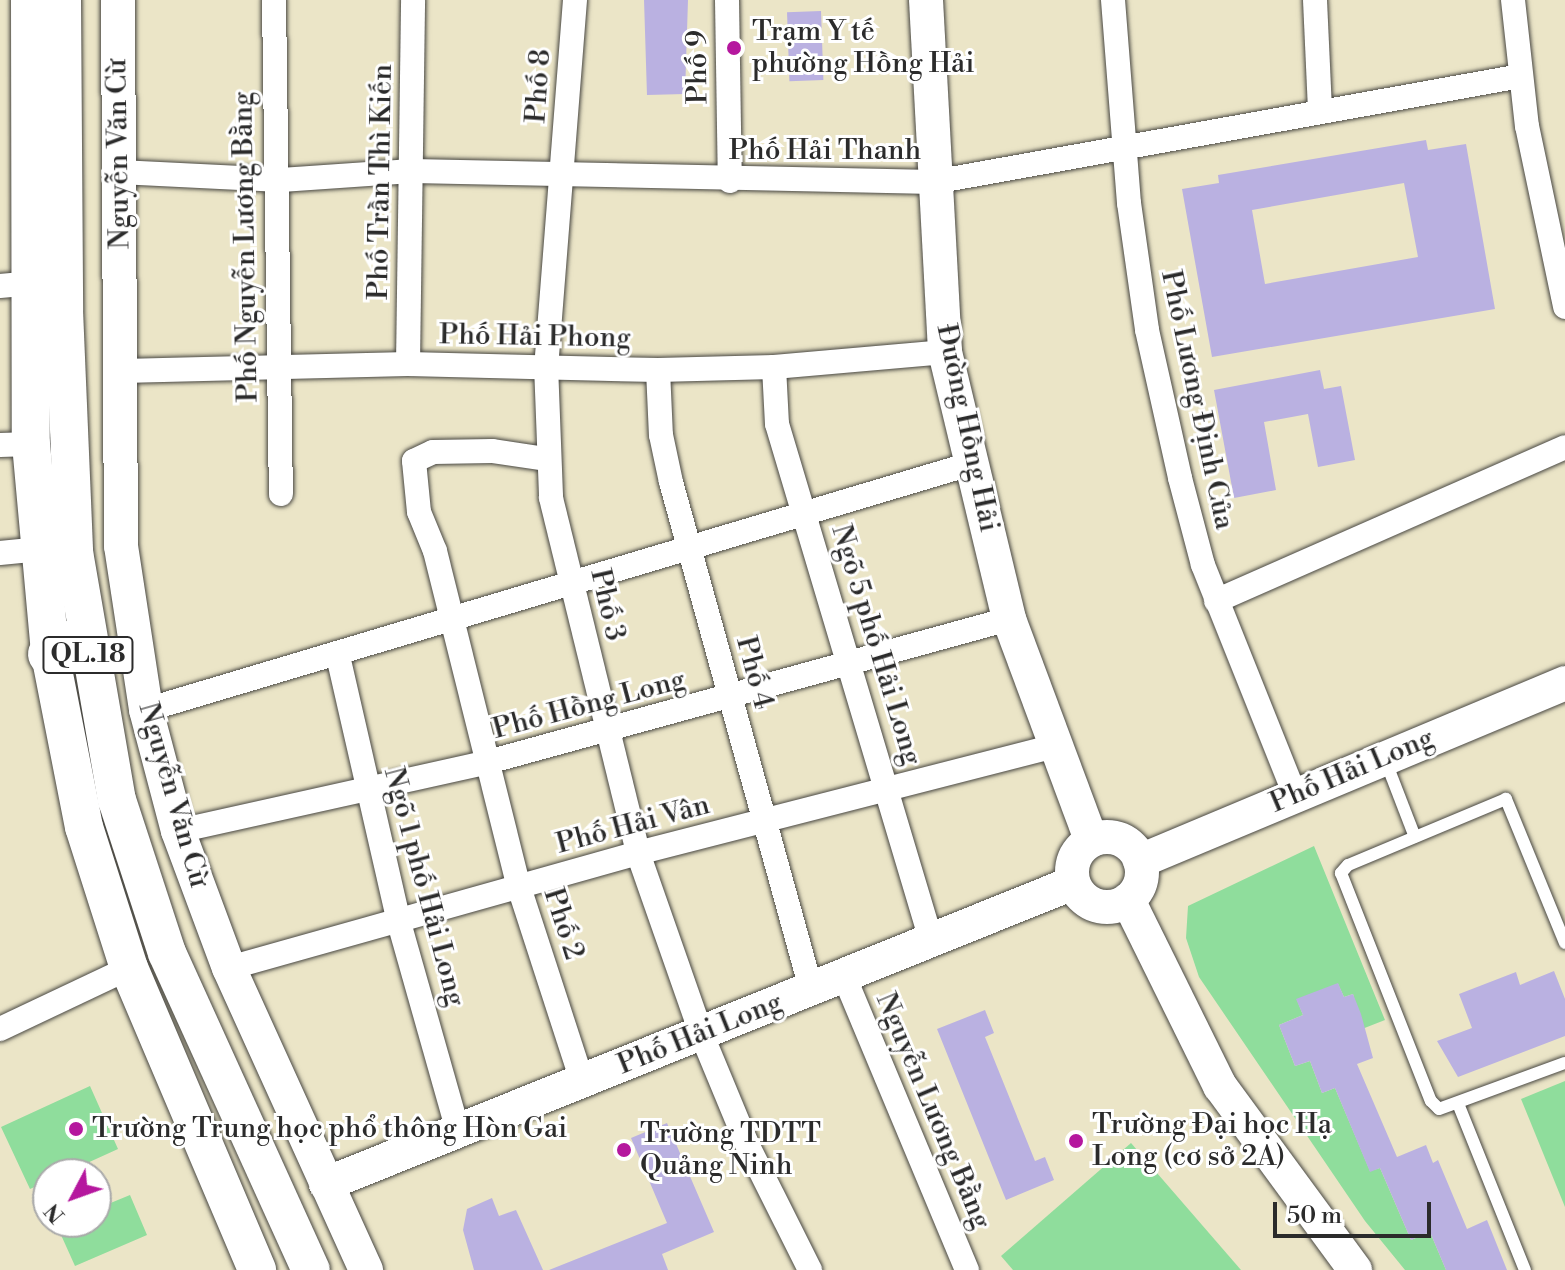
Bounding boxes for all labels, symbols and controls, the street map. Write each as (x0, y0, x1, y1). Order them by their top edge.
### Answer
place label: Trạm Y tế phường Hồng Hải (752, 15, 974, 81)
street label: Phố 9 (681, 30, 715, 104)
marker: Trạm Y tế phường Hồng Hải (723, 37, 745, 59)
street label: Phố 8 (520, 48, 558, 124)
street label: Nguyễn Văn Cừ (101, 58, 137, 250)
street label: Phố Trần Thì Kiến (362, 64, 400, 300)
street label: Phố Nguyễn Lương Bằng (226, 91, 266, 403)
street label: Phố Hải Thanh (729, 134, 921, 168)
street label: Phố Lương Định Của (1153, 267, 1241, 533)
street label: Phố Hải Phong (439, 319, 631, 355)
street label: Đường Hồng Hải (929, 321, 1005, 535)
street label: Ngõ 5 phố Hải Long (823, 521, 929, 769)
street label: Phố 3 (582, 566, 632, 644)
road number: QL.18 (42, 633, 134, 677)
street label: Phố 4 (728, 633, 780, 713)
street label: Phố Hồng Long (489, 663, 689, 747)
street label: Nguyễn Văn Cừ (131, 699, 215, 891)
street label: Phố Hải Long (1265, 721, 1439, 821)
street label: Ngõ 1 phố Hải Long (376, 764, 472, 1010)
street label: Phố Hải Vân (553, 788, 713, 862)
street label: Phố 2 (536, 884, 590, 964)
street label: Phố Hải Long (613, 986, 787, 1082)
street label: Nguyễn Lương Bằng (868, 988, 998, 1234)
place label: Trường Đại học Hạ Long (cơ sở 2A) (1092, 1108, 1332, 1174)
place label: Trường Trung học phổ thông Hòn Gai (92, 1112, 567, 1146)
place label: Trường TDTT Quảng Ninh (640, 1117, 821, 1183)
marker: Trường Trung học phổ thông Hòn Gai (67, 1120, 85, 1138)
marker: Trường Đại học Hạ Long (cơ sở 2A) (1067, 1132, 1085, 1150)
marker: Trường TDTT Quảng Ninh (615, 1141, 633, 1159)
north arrow (32, 1158, 112, 1238)
scale bar (1277, 1186, 1435, 1236)
text: N (39, 1197, 71, 1228)
text: 50 m (1287, 1201, 1342, 1231)

